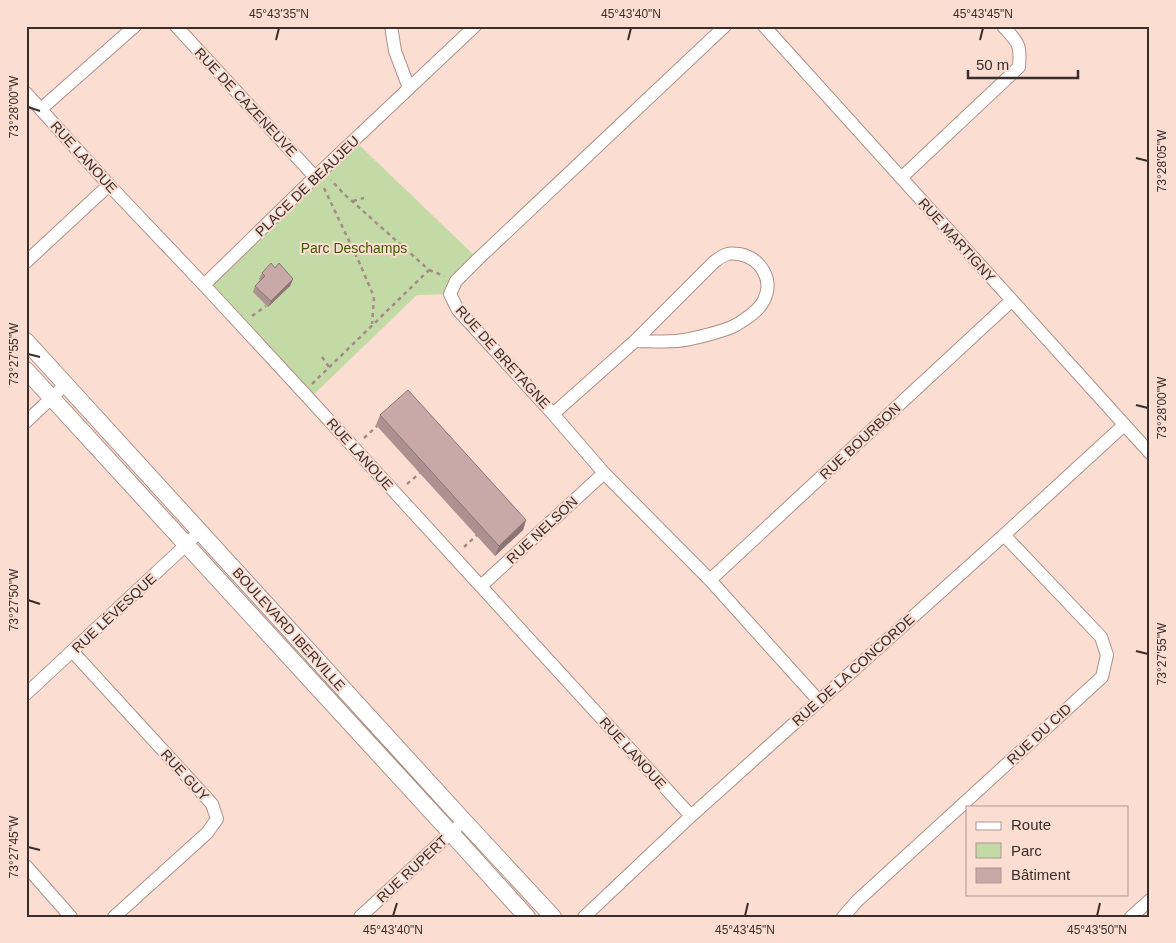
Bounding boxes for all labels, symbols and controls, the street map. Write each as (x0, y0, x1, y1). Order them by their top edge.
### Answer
text: 45°43'35"N (249, 7, 309, 21)
text: 45°43'40"N (601, 7, 661, 21)
text: 45°43'45"N (953, 7, 1013, 21)
street label: RUE DE CAZENEUVE (192, 44, 300, 160)
scale bar (968, 48, 1078, 80)
text: 50 m (976, 56, 1009, 73)
text: 73°28'00"W (7, 75, 21, 138)
street label: RUE LANOUE (48, 118, 120, 196)
text: 73°28'05"W (1155, 129, 1169, 192)
street label: PLACE DE BEAUJEU (252, 132, 362, 240)
street label: RUE MARTIGNY (915, 195, 999, 286)
park label: Parc Deschamps (301, 240, 407, 256)
street label: RUE DE BRETAGNE (453, 302, 553, 412)
text: 73°27'55"W (7, 322, 21, 385)
text: 73°28'00"W (1155, 376, 1169, 439)
street label: RUE BOURBON (816, 400, 904, 482)
street label: RUE LANOUE (324, 415, 396, 493)
street label: RUE NELSON (503, 493, 581, 567)
street label: BOULEVARD IBERVILLE (230, 564, 348, 694)
text: 73°27'50"W (7, 568, 21, 631)
street label: RUE LÉVESQUE (69, 570, 159, 656)
street label: RUE DE LA CONCORDE (789, 611, 917, 729)
text: 73°27'55"W (1155, 622, 1169, 685)
street label: RUE DU CID (1004, 700, 1074, 768)
street label: RUE LANOUE (597, 714, 669, 792)
street label: RUE GUY (158, 746, 213, 805)
legend (966, 806, 1128, 896)
text: 73°27'45"W (7, 815, 21, 878)
text: Route (1011, 816, 1051, 833)
street label: RUE RUPERT (373, 832, 451, 906)
text: Parc (1011, 842, 1042, 859)
text: Bâtiment (1011, 866, 1071, 883)
text: 45°43'40"N (363, 923, 423, 937)
text: 45°43'45"N (715, 923, 775, 937)
text: 45°43'50"N (1067, 923, 1127, 937)

